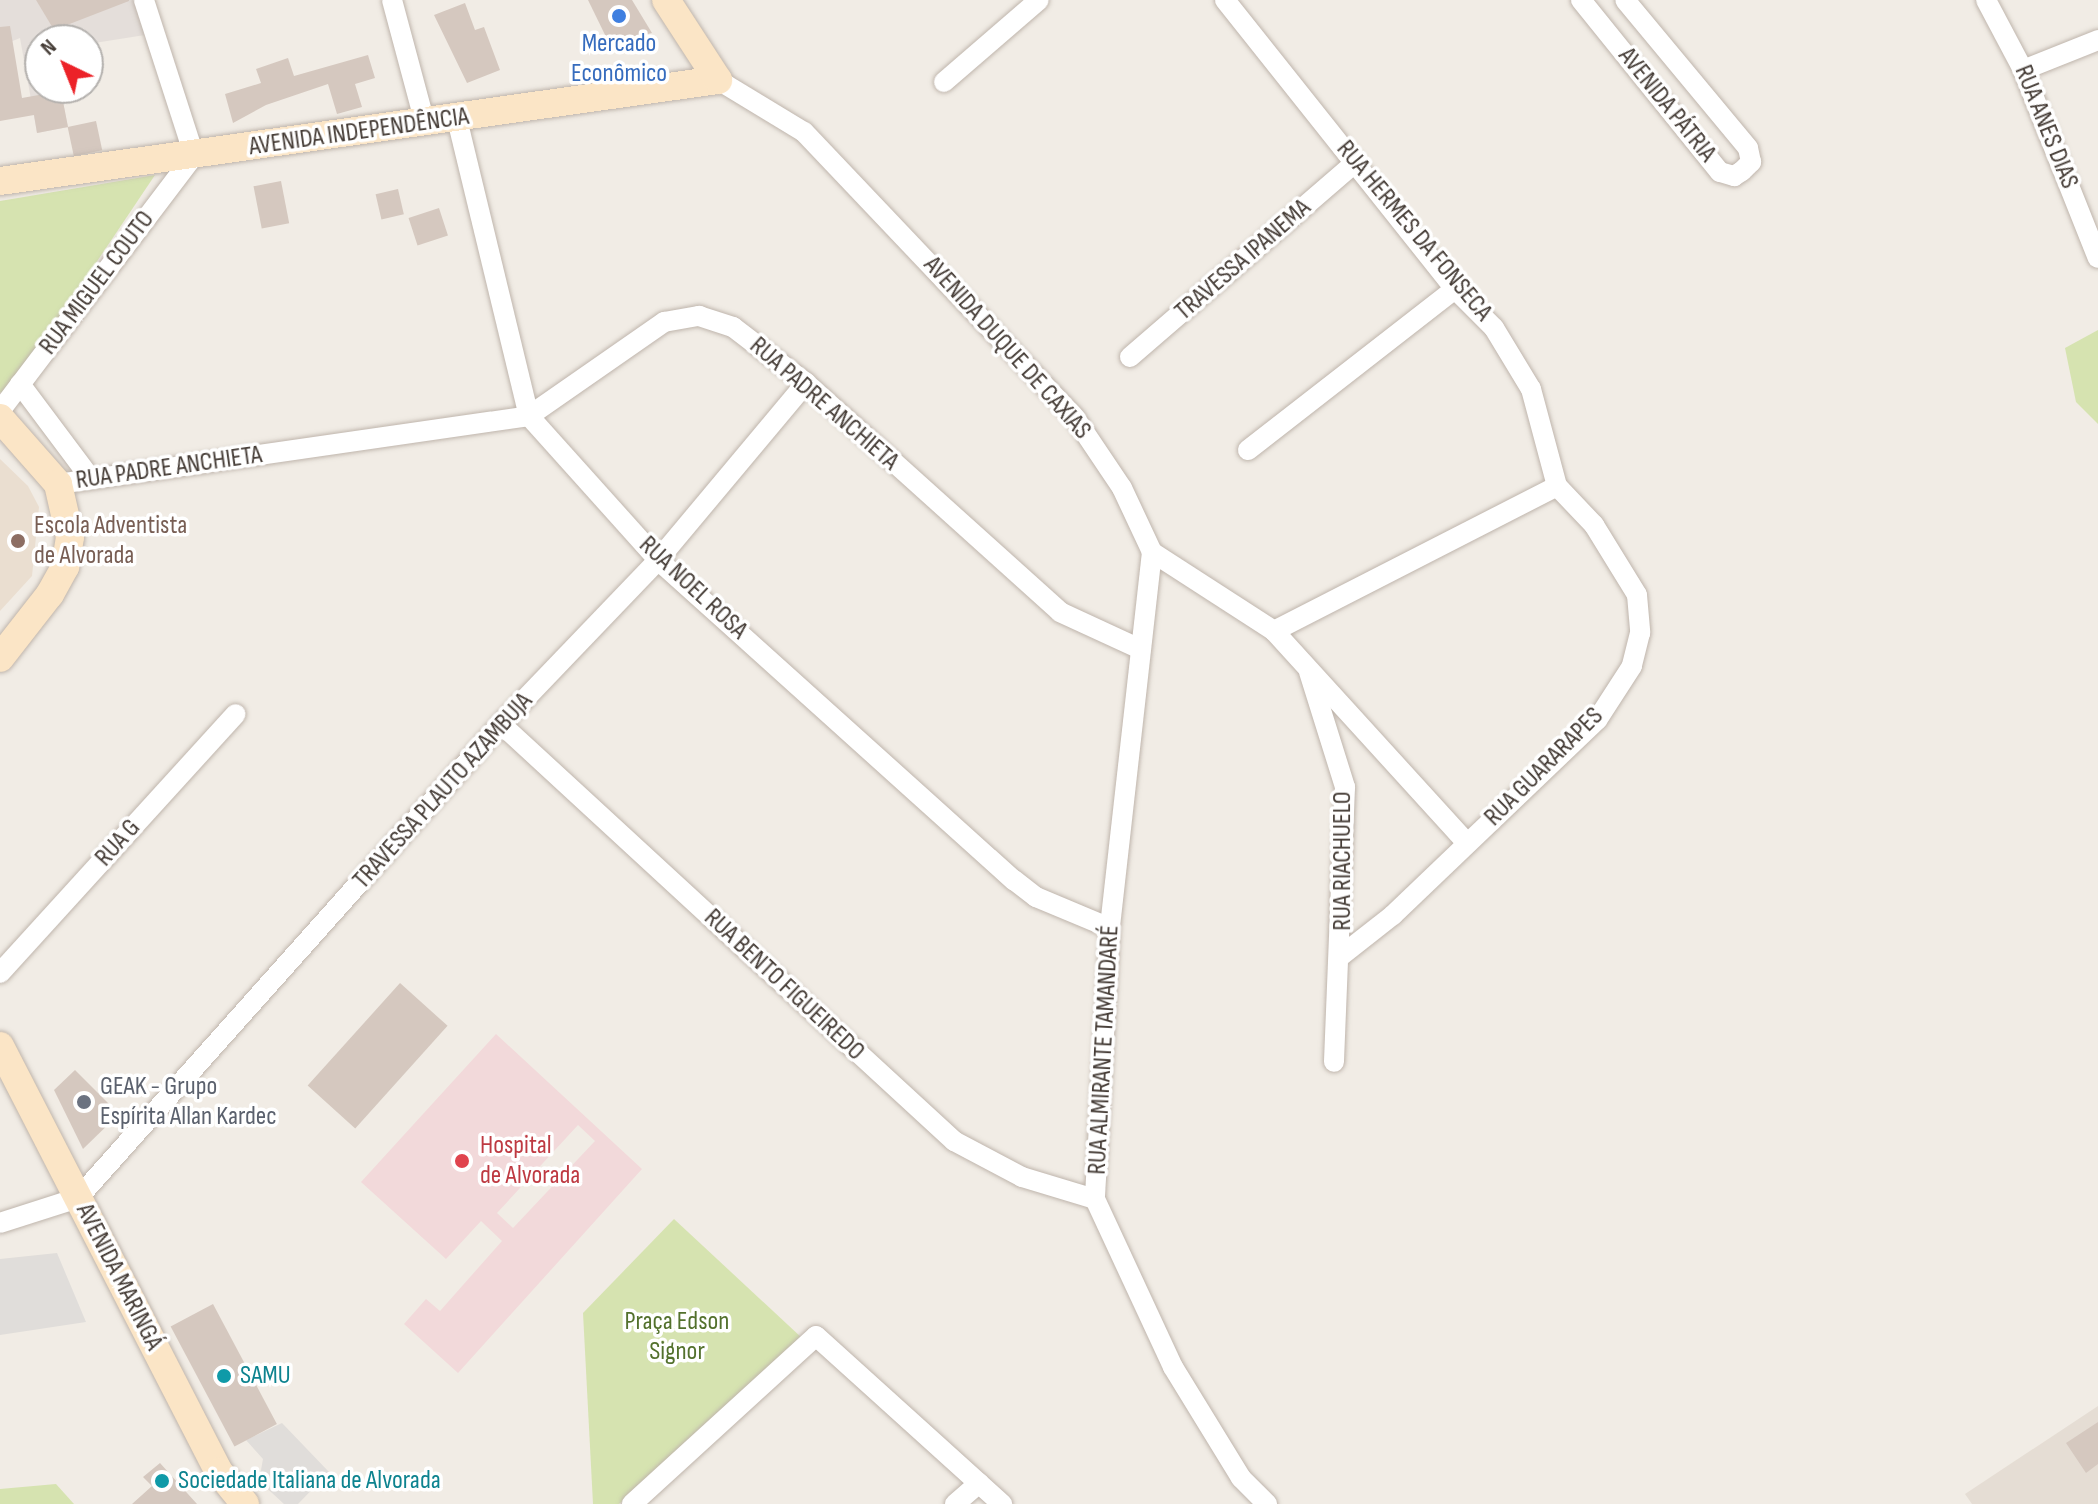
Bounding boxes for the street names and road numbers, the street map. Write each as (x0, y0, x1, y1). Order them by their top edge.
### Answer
street label: AVENIDA PÁTRIA (1611, 41, 1723, 169)
street label: RUA ANES DIAS (2007, 61, 2085, 193)
street label: AVENIDA INDEPENDÊNCIA (247, 101, 471, 163)
street label: RUA HERMES DA FONSECA (1329, 134, 1499, 328)
street label: TRAVESSA IPANEMA (1169, 193, 1317, 327)
street label: RUA MIGUEL COUTO (33, 205, 161, 361)
street label: AVENIDA DUQUE DE CAXIAS (917, 250, 1097, 446)
street label: RUA PADRE ANCHIETA (743, 331, 905, 477)
street label: RUA PADRE ANCHIETA (74, 439, 264, 497)
street label: RUA NOEL ROSA (632, 530, 754, 646)
street label: TRAVESSA PLAUTO AZAMBUJA (347, 686, 539, 896)
street label: RUA GUARARAPES (1478, 701, 1610, 833)
street label: RUA RIACHUELO (1327, 791, 1359, 931)
street label: RUA G (89, 813, 147, 873)
street label: RUA BENTO FIGUEIREDO (697, 903, 871, 1067)
street label: RUA ALMIRANTE TAMANDARÉ (1082, 925, 1126, 1175)
street label: AVENIDA MARINGÁ (69, 1199, 169, 1355)

